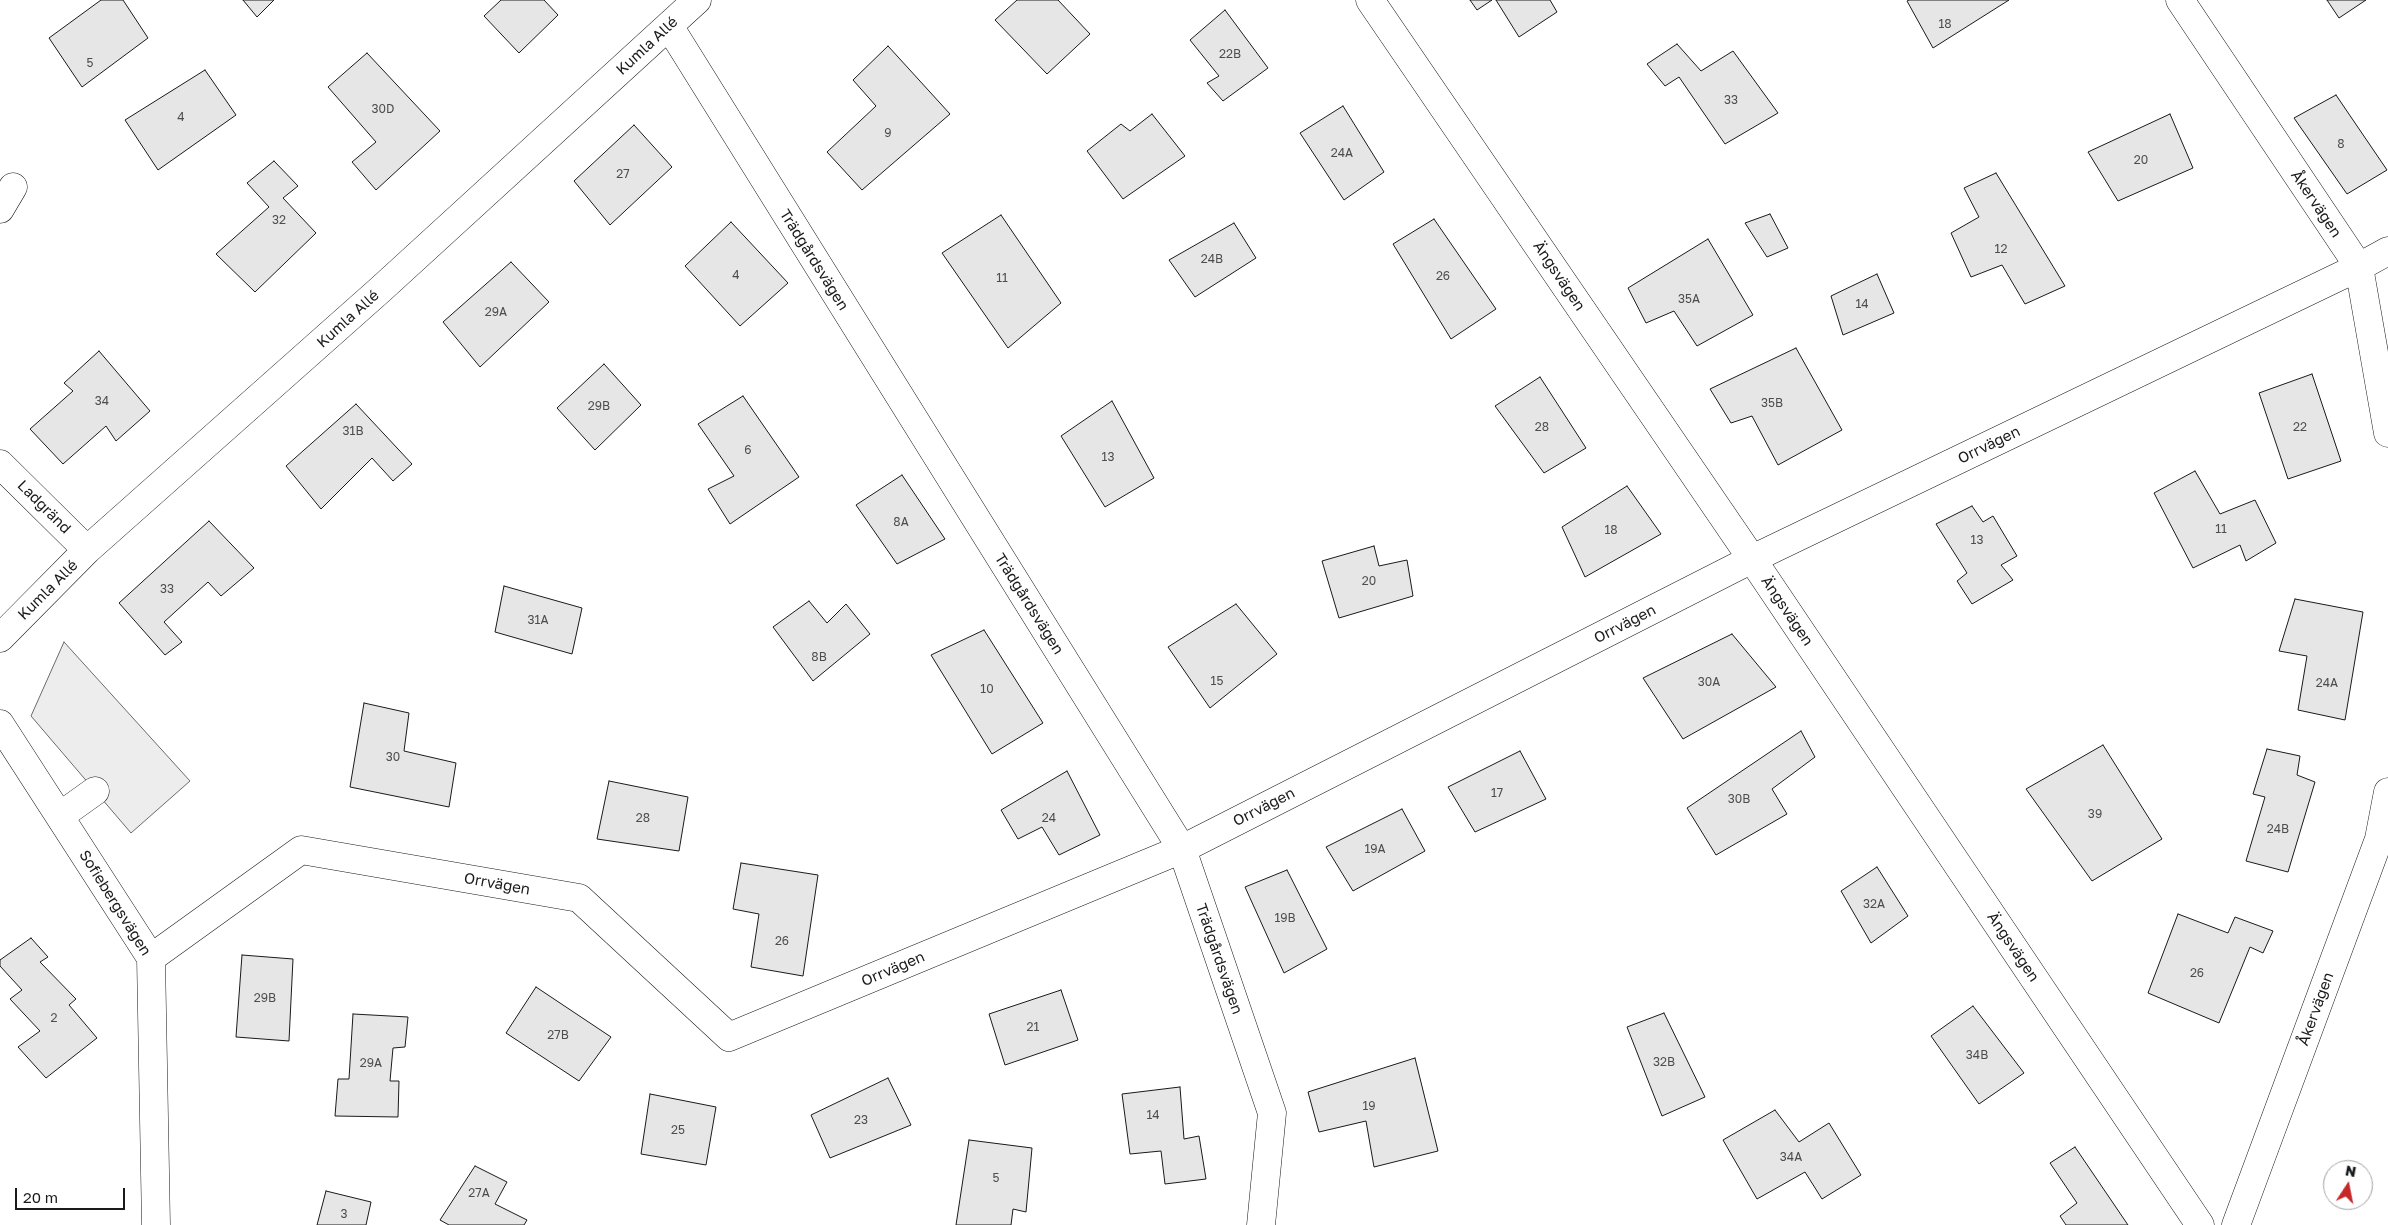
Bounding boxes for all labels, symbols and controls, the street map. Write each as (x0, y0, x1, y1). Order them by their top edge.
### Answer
street label: Kumla Allé (613, 13, 681, 79)
house number: 18 (1938, 17, 1952, 31)
house number: 22B (1219, 47, 1241, 61)
house number: 5 (87, 56, 93, 70)
house number: 33 (1724, 93, 1738, 107)
house number: 30D (372, 102, 394, 116)
house number: 4 (177, 110, 185, 124)
house number: 9 (884, 126, 892, 140)
house number: 8 (2337, 137, 2345, 151)
house number: 24A (1331, 146, 1353, 160)
house number: 20 (2134, 153, 2148, 167)
house number: 27 (616, 167, 630, 181)
street label: Åkervägen (2287, 167, 2345, 241)
street label: Trädgårdsvägen (776, 206, 852, 314)
house number: 32 (272, 213, 286, 227)
street label: Ängsvägen (1529, 238, 1589, 314)
house number: 12 (1995, 242, 2007, 256)
house number: 24B (1201, 252, 1223, 266)
house number: 4 (732, 268, 740, 282)
house number: 26 (1436, 269, 1450, 283)
house number: 11 (996, 271, 1008, 285)
street label: Kumla Allé (313, 286, 383, 352)
house number: 35A (1678, 292, 1700, 306)
house number: 14 (1855, 297, 1869, 311)
house number: 29A (485, 305, 507, 319)
house number: 34 (95, 394, 109, 408)
house number: 35B (1761, 396, 1783, 410)
house number: 29B (588, 399, 610, 413)
house number: 28 (1535, 420, 1549, 434)
house number: 22 (2293, 420, 2307, 434)
street label: Orrvägen (1955, 422, 2023, 468)
house number: 31B (343, 424, 363, 438)
house number: 6 (744, 443, 752, 457)
house number: 13 (1102, 450, 1114, 464)
street label: Ladgränd (14, 477, 74, 537)
house number: 8A (893, 515, 909, 529)
house number: 11 (2215, 522, 2227, 536)
house number: 18 (1604, 523, 1618, 537)
house number: 13 (1971, 533, 1983, 547)
street label: Trädgårdsvägen (991, 550, 1067, 658)
street label: Kumla Allé (14, 556, 82, 624)
street label: Ängsvägen (1757, 573, 1817, 649)
house number: 20 (1362, 574, 1376, 588)
house number: 33 (160, 582, 174, 596)
street label: Orrvägen (1591, 601, 1659, 647)
house number: 31A (528, 613, 548, 627)
house number: 8B (811, 650, 827, 664)
house number: 15 (1211, 674, 1223, 688)
house number: 30A (1698, 675, 1720, 689)
house number: 24A (2316, 676, 2338, 690)
house number: 10 (980, 682, 994, 696)
house number: 30 (386, 750, 400, 764)
street label: Orrvägen (1230, 784, 1298, 830)
house number: 17 (1491, 786, 1503, 800)
house number: 30B (1728, 792, 1750, 806)
house number: 39 (2088, 807, 2102, 821)
house number: 28 (636, 811, 650, 825)
house number: 24 (1042, 811, 1056, 825)
house number: 24B (2267, 822, 2289, 836)
house number: 19A (1364, 842, 1386, 856)
street label: Sofiebergsvägen (75, 847, 155, 959)
street label: Orrvägen (462, 869, 532, 899)
house number: 32A (1863, 897, 1885, 911)
street label: Trädgårdsvägen (1192, 901, 1246, 1017)
street label: Ängsvägen (1983, 909, 2043, 985)
house number: 19B (1274, 911, 1296, 925)
house number: 26 (775, 934, 789, 948)
street label: Orrvägen (859, 948, 927, 990)
house number: 26 (2190, 966, 2204, 980)
street label: Åkervägen (2294, 970, 2338, 1048)
house number: 29B (254, 991, 276, 1005)
house number: 2 (51, 1011, 57, 1025)
house number: 21 (1027, 1020, 1039, 1034)
house number: 27B (547, 1028, 569, 1042)
house number: 34B (1966, 1048, 1988, 1062)
house number: 32B (1653, 1055, 1675, 1069)
house number: 29A (360, 1056, 382, 1070)
house number: 19 (1362, 1099, 1376, 1113)
house number: 14 (1146, 1108, 1160, 1122)
house number: 23 (854, 1113, 868, 1127)
house number: 25 (671, 1123, 685, 1137)
house number: 34A (1780, 1150, 1802, 1164)
north arrow (2323, 1160, 2373, 1210)
text: N (2344, 1161, 2358, 1180)
house number: 5 (993, 1171, 999, 1185)
scale bar (18, 1178, 128, 1210)
house number: 27A (468, 1186, 490, 1200)
text: 20 m (23, 1188, 58, 1206)
house number: 3 (340, 1207, 348, 1221)

